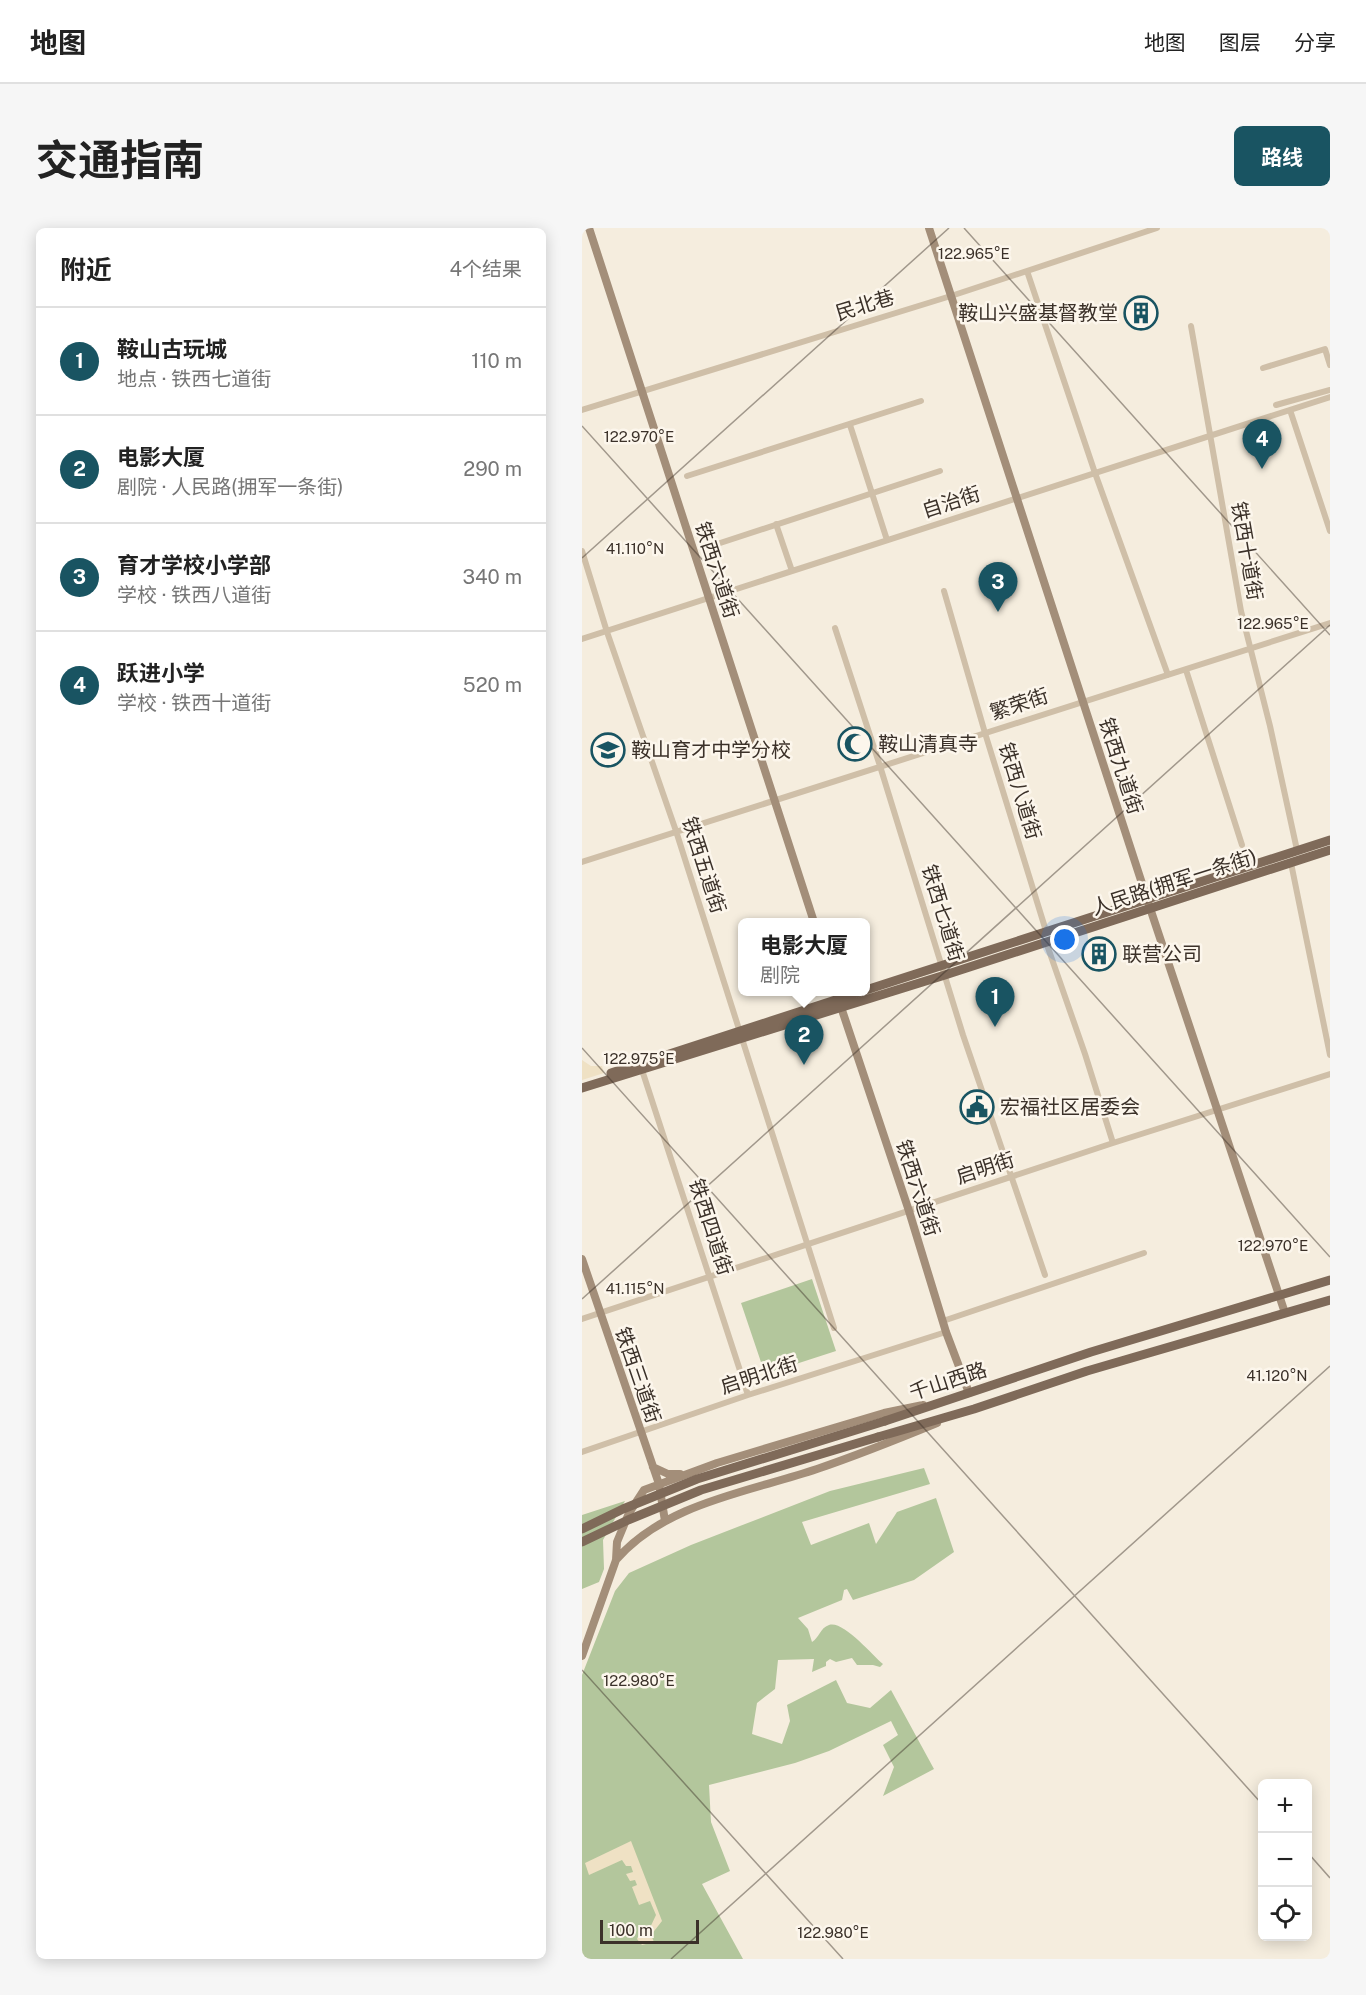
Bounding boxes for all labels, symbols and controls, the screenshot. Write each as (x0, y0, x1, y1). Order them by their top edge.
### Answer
text: 地图 (30, 26, 86, 59)
text: 地图 (1144, 30, 1186, 55)
text: 图层 (1219, 30, 1261, 55)
text: 分享 (1294, 30, 1336, 55)
button: 路线 (1234, 126, 1330, 186)
text: 交通指南 (36, 135, 204, 184)
text: 122.965°E (938, 245, 1010, 262)
text: 附近 (60, 254, 112, 285)
text: 4个结果 (449, 257, 522, 281)
street label: 民北巷 (833, 285, 897, 325)
building icon: 鞍山兴盛基督教堂 (1123, 295, 1159, 331)
place label: 鞍山兴盛基督教堂 (958, 301, 1118, 325)
text: 鞍山古玩城 (117, 336, 227, 362)
text: 1 (75, 349, 84, 373)
text: 110 m (471, 349, 522, 373)
text: 地点 · 铁西七道街 (117, 367, 271, 391)
pin: 4 (1242, 420, 1282, 469)
text: 122.970°E (604, 428, 674, 445)
text: 电影大厦 (117, 444, 205, 470)
text: 2 (73, 457, 86, 481)
text: 290 m (463, 457, 522, 481)
text: 剧院 · 人民路(拥军一条街) (117, 475, 343, 499)
street label: 自治街 (919, 481, 983, 523)
street label: 铁西十道街 (1226, 500, 1268, 602)
street label: 铁西六道街 (690, 519, 744, 621)
text: 41.110°N (606, 540, 664, 557)
text: 育才学校小学部 (117, 552, 271, 578)
pin: 3 (978, 562, 1018, 612)
text: 3 (73, 565, 86, 589)
text: 340 m (462, 565, 522, 589)
text: 学校 · 铁西八道街 (117, 583, 271, 607)
text: 122.965°E (1237, 615, 1309, 632)
text: 跃进小学 (117, 660, 205, 686)
text: 4 (73, 673, 86, 697)
text: 520 m (463, 673, 522, 697)
street label: 繁荣街 (987, 683, 1051, 725)
text: 学校 · 铁西十道街 (117, 691, 271, 715)
street label: 铁西九道街 (1094, 715, 1148, 817)
mosque icon: 鞍山清真寺 (837, 726, 873, 762)
school or university icon: 鞍山育才中学分校 (590, 732, 626, 768)
place label: 鞍山清真寺 (878, 732, 978, 756)
place label: 鞍山育才中学分校 (631, 738, 791, 762)
street label: 铁西八道街 (994, 740, 1046, 842)
street label: 铁西五道街 (677, 814, 731, 916)
street label: 人民路(拥军一条街) (1088, 844, 1260, 920)
street label: 铁西七道街 (917, 862, 969, 964)
popup (738, 918, 870, 996)
your location (1050, 925, 1079, 954)
text: 电影大厦 (760, 932, 848, 958)
building icon: 联营公司 (1081, 936, 1117, 972)
place label: 联营公司 (1122, 942, 1202, 966)
text: 剧院 (760, 963, 800, 987)
pin: 1 (976, 978, 1014, 1027)
pin: 2 (784, 1016, 824, 1065)
text: 122.975°E (603, 1050, 675, 1067)
public building icon: 宏福社区居委会 (959, 1089, 995, 1125)
place label: 宏福社区居委会 (1000, 1095, 1140, 1119)
street label: 铁西六道街 (891, 1137, 945, 1239)
street label: 启明街 (953, 1147, 1017, 1189)
street label: 铁西四道街 (684, 1176, 738, 1278)
text: 122.970°E (1238, 1237, 1308, 1254)
text: 41.115°N (606, 1280, 664, 1297)
street label: 铁西三道街 (610, 1324, 666, 1426)
street label: 启明北街 (717, 1351, 801, 1399)
street label: 千山西路 (906, 1357, 990, 1405)
text: 41.120°N (1246, 1367, 1308, 1384)
text: 122.980°E (603, 1672, 675, 1689)
map controls (1258, 1779, 1312, 1941)
button: + (1258, 1779, 1312, 1833)
button: − (1258, 1833, 1312, 1887)
button: locate (1258, 1887, 1312, 1941)
scale bar (600, 1917, 699, 1944)
text: 100 m (609, 1921, 653, 1940)
text: 122.980°E (797, 1924, 869, 1941)

